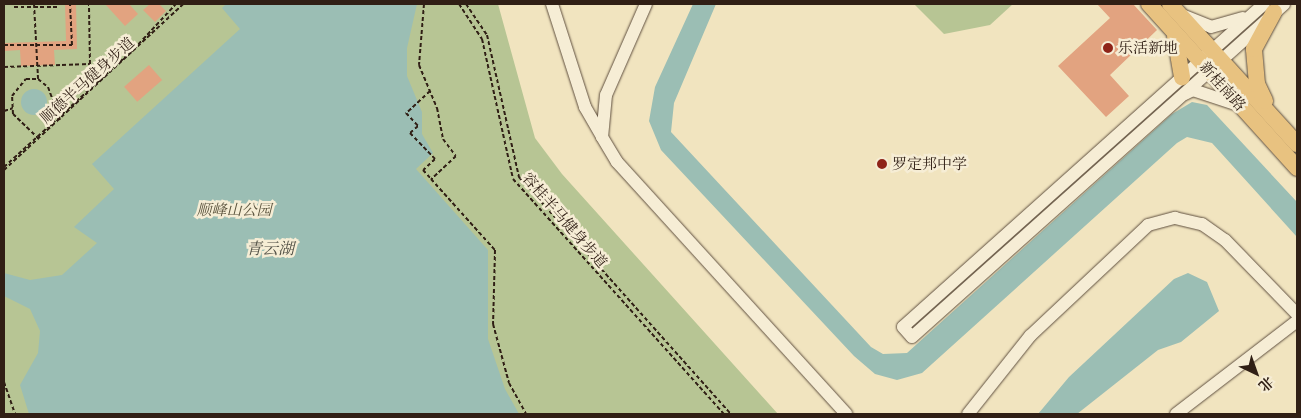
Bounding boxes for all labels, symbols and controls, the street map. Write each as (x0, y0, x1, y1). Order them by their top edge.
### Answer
street label: 顺德半马健身步道 (36, 33, 138, 127)
place label: 乐活新地 (1118, 39, 1178, 57)
marker: 乐活新地 (1102, 42, 1114, 54)
street label: 新桂南路 (1196, 58, 1250, 114)
place label: 罗定邦中学 (892, 155, 967, 173)
marker: 罗定邦中学 (876, 158, 888, 170)
street label: 容桂半马健身步道 (519, 169, 611, 271)
park label: 顺峰山公园 (197, 201, 271, 219)
water label: 青云湖 (246, 238, 294, 258)
north arrow (1231, 348, 1281, 398)
text: 北 (1254, 372, 1278, 396)

